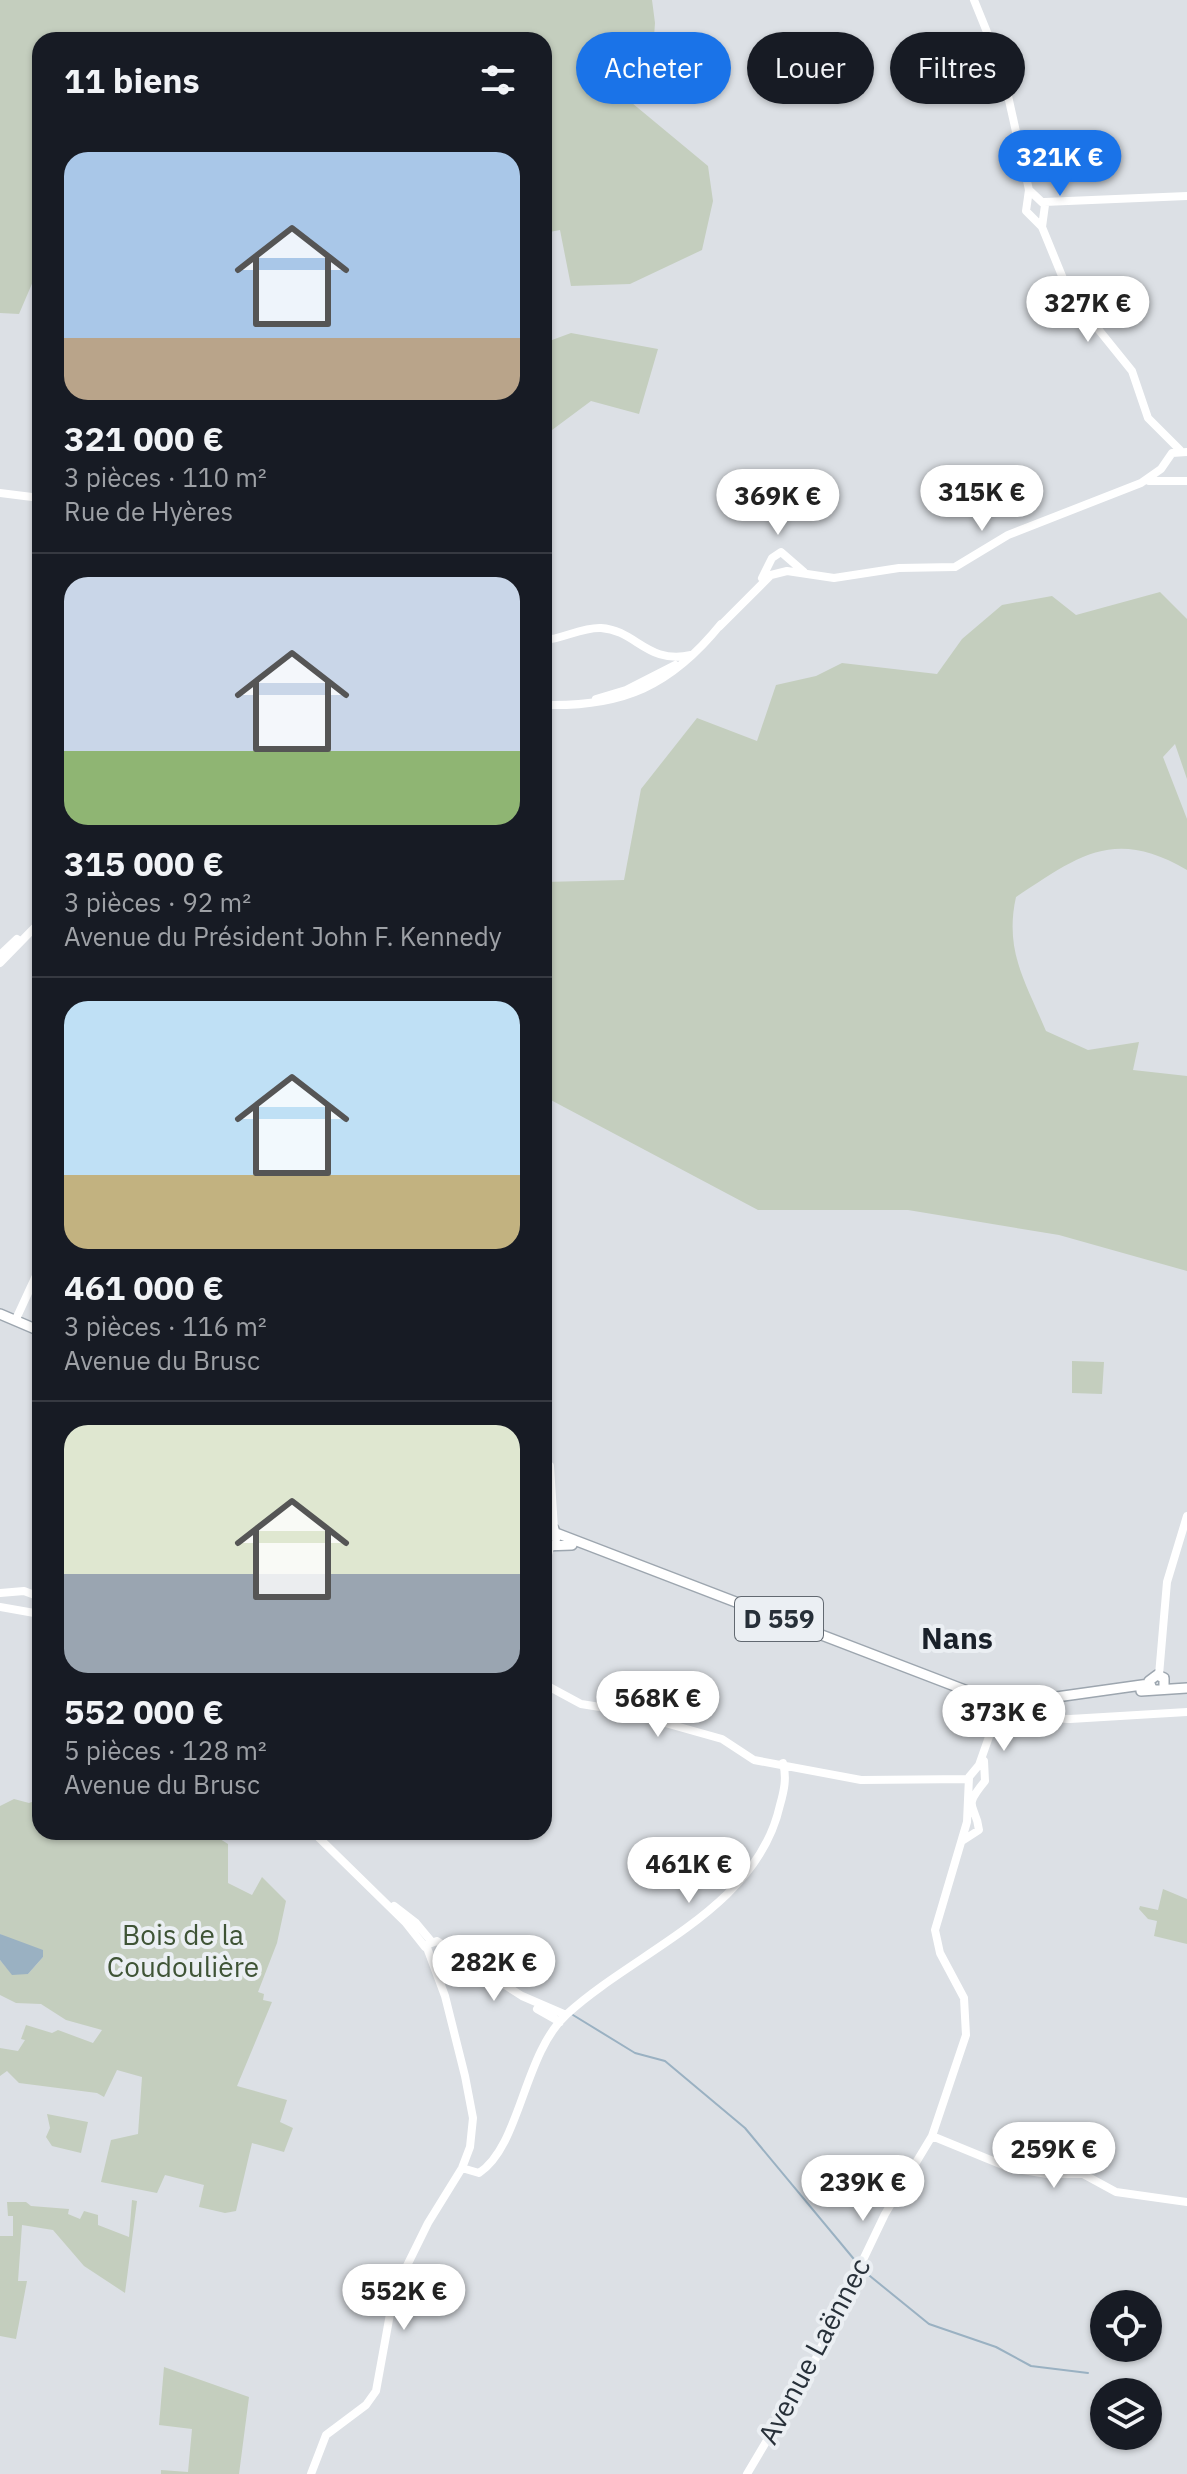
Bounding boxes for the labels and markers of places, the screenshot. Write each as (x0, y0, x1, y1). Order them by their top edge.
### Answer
pin: 321K € (995, 130, 1125, 198)
pin: 327K € (1023, 276, 1153, 344)
pin: 315K € (917, 465, 1047, 533)
pin: 369K € (713, 469, 843, 537)
pin: 568K € (593, 1671, 723, 1739)
pin: 373K € (939, 1685, 1069, 1753)
pin: 461K € (624, 1837, 754, 1905)
pin: 282K € (429, 1935, 559, 2003)
pin: 259K € (989, 2122, 1119, 2190)
pin: 239K € (798, 2155, 928, 2223)
pin: 552K € (339, 2264, 469, 2332)

